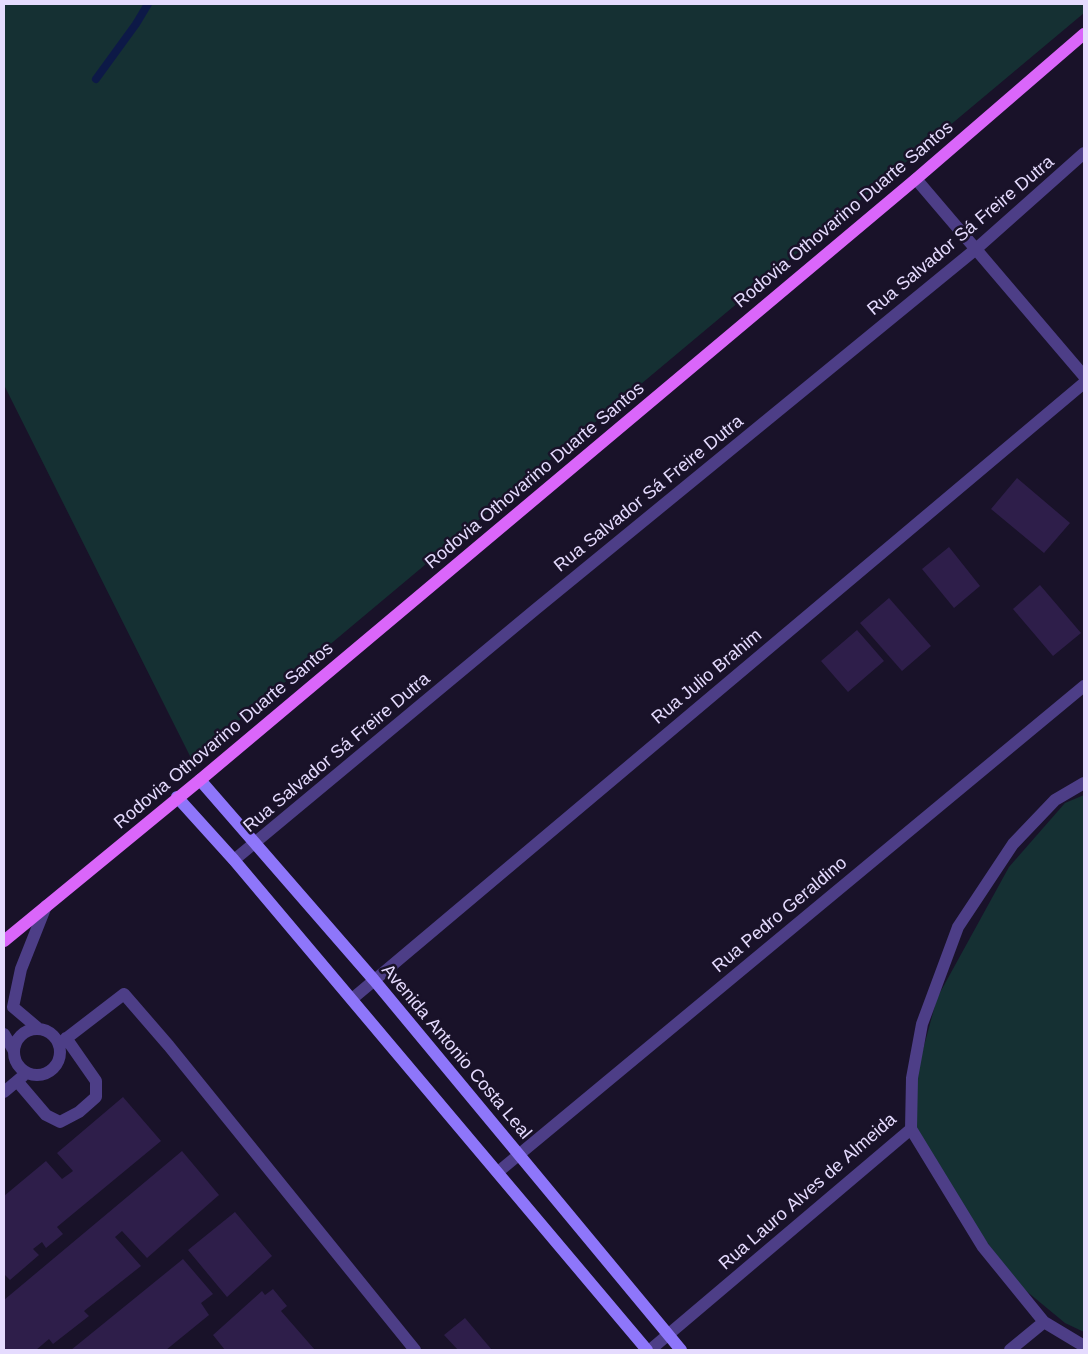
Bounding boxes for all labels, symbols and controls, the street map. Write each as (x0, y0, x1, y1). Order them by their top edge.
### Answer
street label: Rodovia Othovarino Duarte Santos (730, 117, 958, 313)
street label: Rua Salvador Sá Freire Dutra (863, 152, 1059, 320)
street label: Rodovia Othovarino Duarte Santos (421, 378, 649, 574)
street label: Rua Salvador Sá Freire Dutra (550, 411, 748, 577)
street label: Rua Julio Brahim (648, 625, 766, 729)
street label: Rodovia Othovarino Duarte Santos (110, 638, 338, 834)
street label: Rua Salvador Sá Freire Dutra (239, 669, 435, 837)
street label: Rua Pedro Geraldino (708, 852, 852, 978)
street label: Avenida Antonio Costa Leal (376, 960, 536, 1144)
street label: Rua Lauro Alves de Almeida (715, 1109, 901, 1275)

